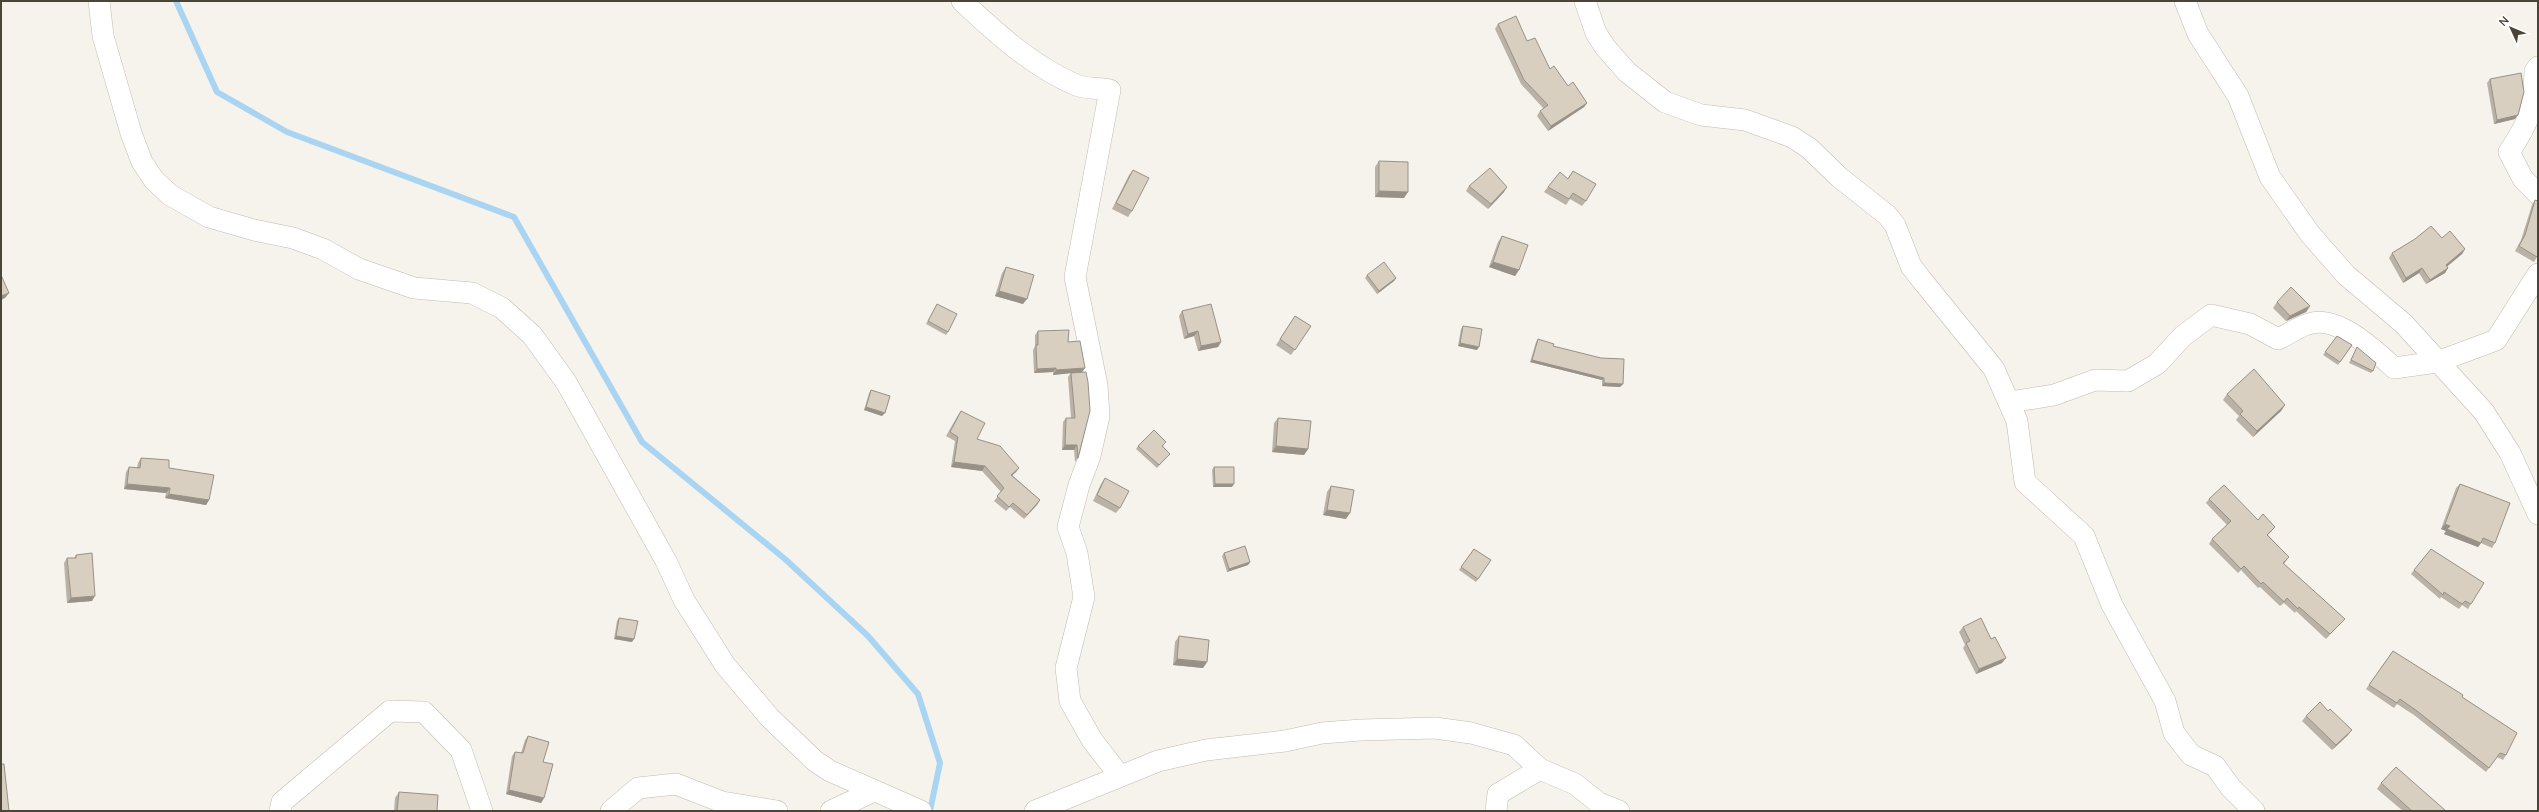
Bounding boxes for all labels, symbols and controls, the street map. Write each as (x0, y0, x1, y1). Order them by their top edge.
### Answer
north arrow (2491, 8, 2531, 48)
text: N (2496, 13, 2511, 28)

